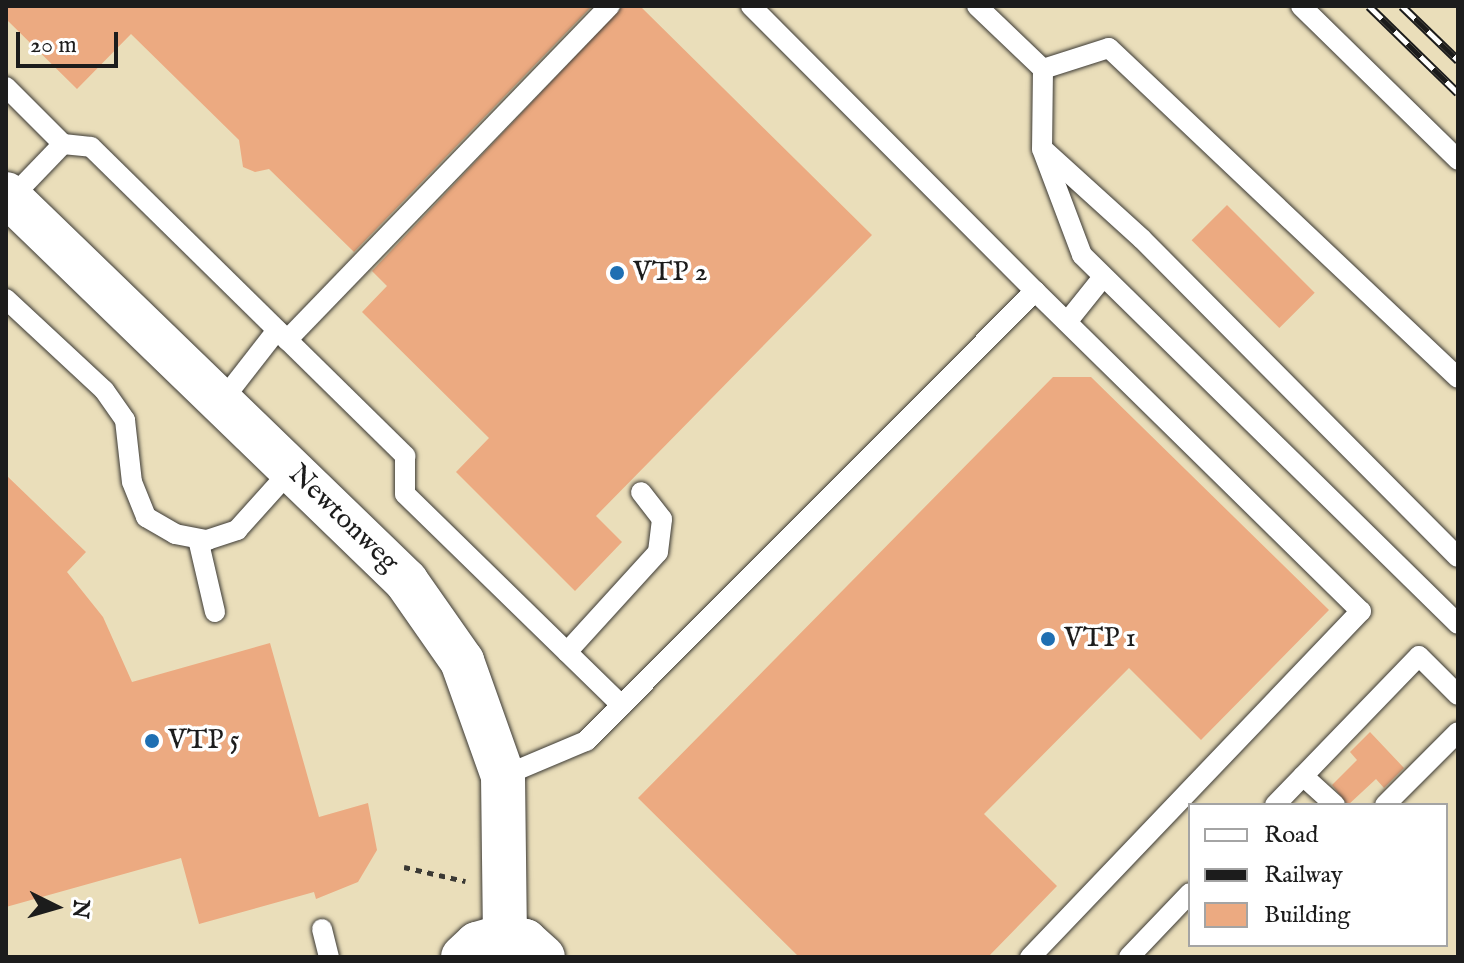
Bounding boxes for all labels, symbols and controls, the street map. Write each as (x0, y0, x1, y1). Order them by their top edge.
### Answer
scale bar (20, 16, 122, 66)
text: 20 m (30, 30, 77, 61)
place label: VTP 2 (633, 256, 708, 290)
marker: VTP 2 (608, 264, 626, 282)
street label: Newtonweg (281, 458, 405, 580)
place label: VTP 1 (1064, 622, 1136, 656)
marker: VTP 1 (1039, 630, 1057, 648)
place label: VTP 5 (168, 724, 240, 758)
marker: VTP 5 (143, 732, 161, 750)
legend (1188, 803, 1448, 947)
text: Road (1264, 820, 1318, 851)
text: Railway (1264, 860, 1343, 891)
north arrow (16, 867, 96, 947)
text: N (65, 898, 95, 920)
text: Building (1264, 900, 1350, 931)

